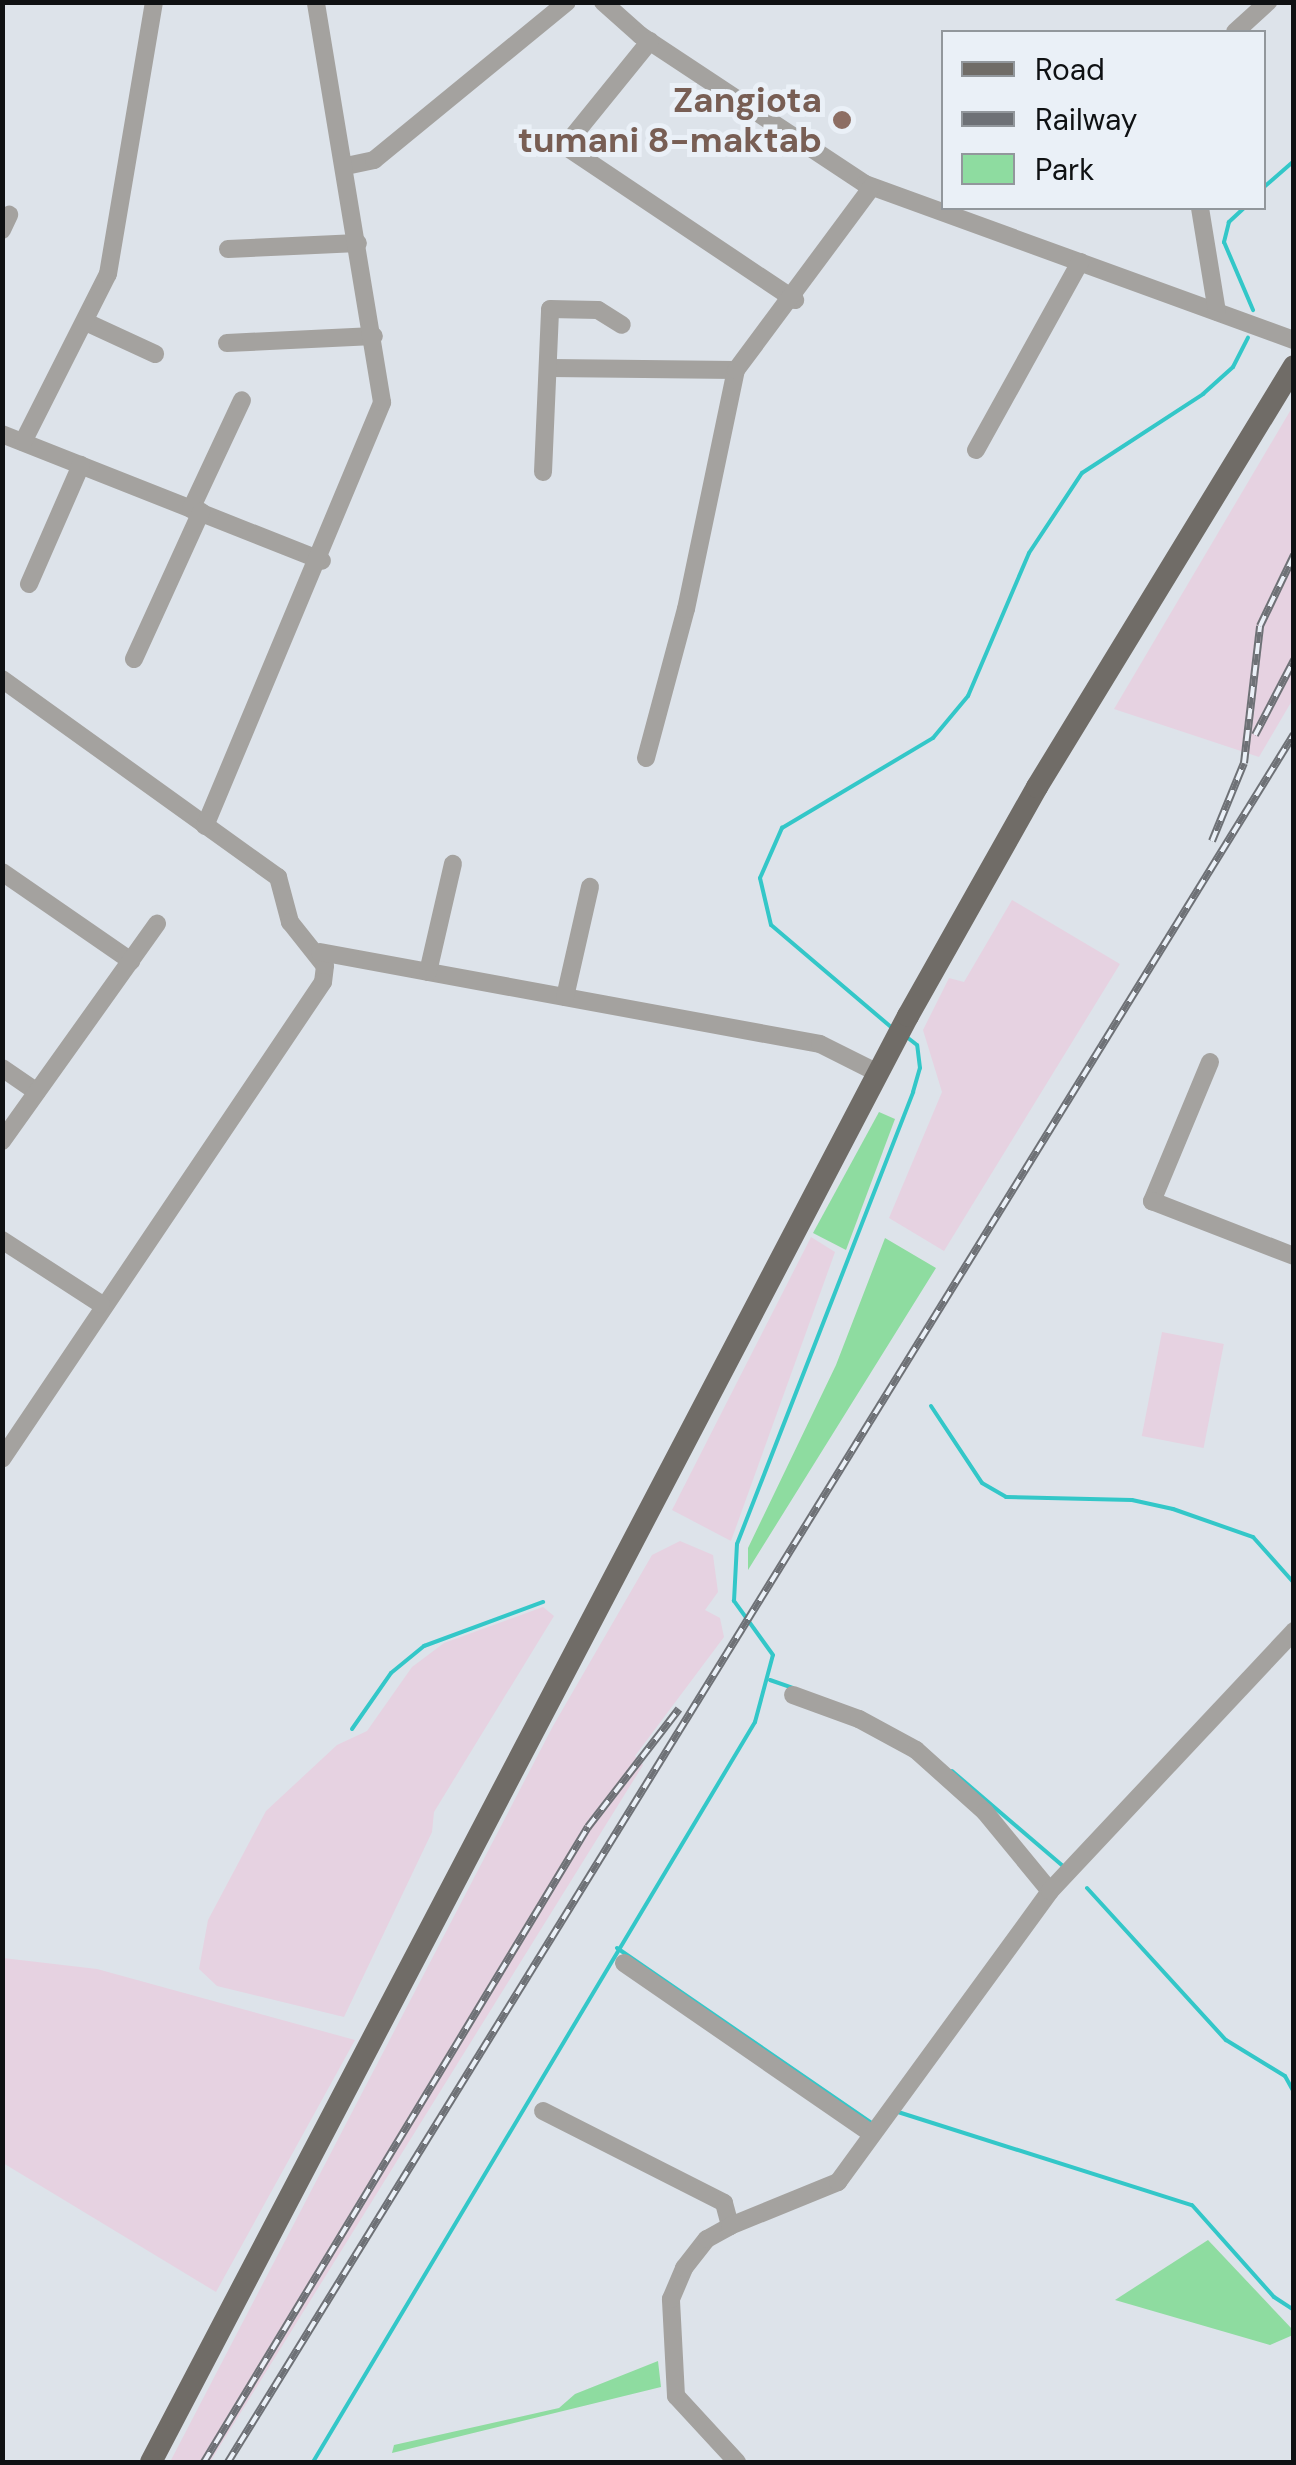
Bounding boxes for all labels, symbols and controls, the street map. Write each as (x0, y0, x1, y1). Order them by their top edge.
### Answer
legend (941, 30, 1266, 210)
text: Road (1035, 50, 1105, 89)
place label: Zangiota tumani 8-maktab (518, 79, 822, 161)
text: Railway (1035, 100, 1138, 139)
marker: Zangiota tumani 8-maktab (831, 109, 853, 131)
text: Park (1035, 150, 1094, 189)

